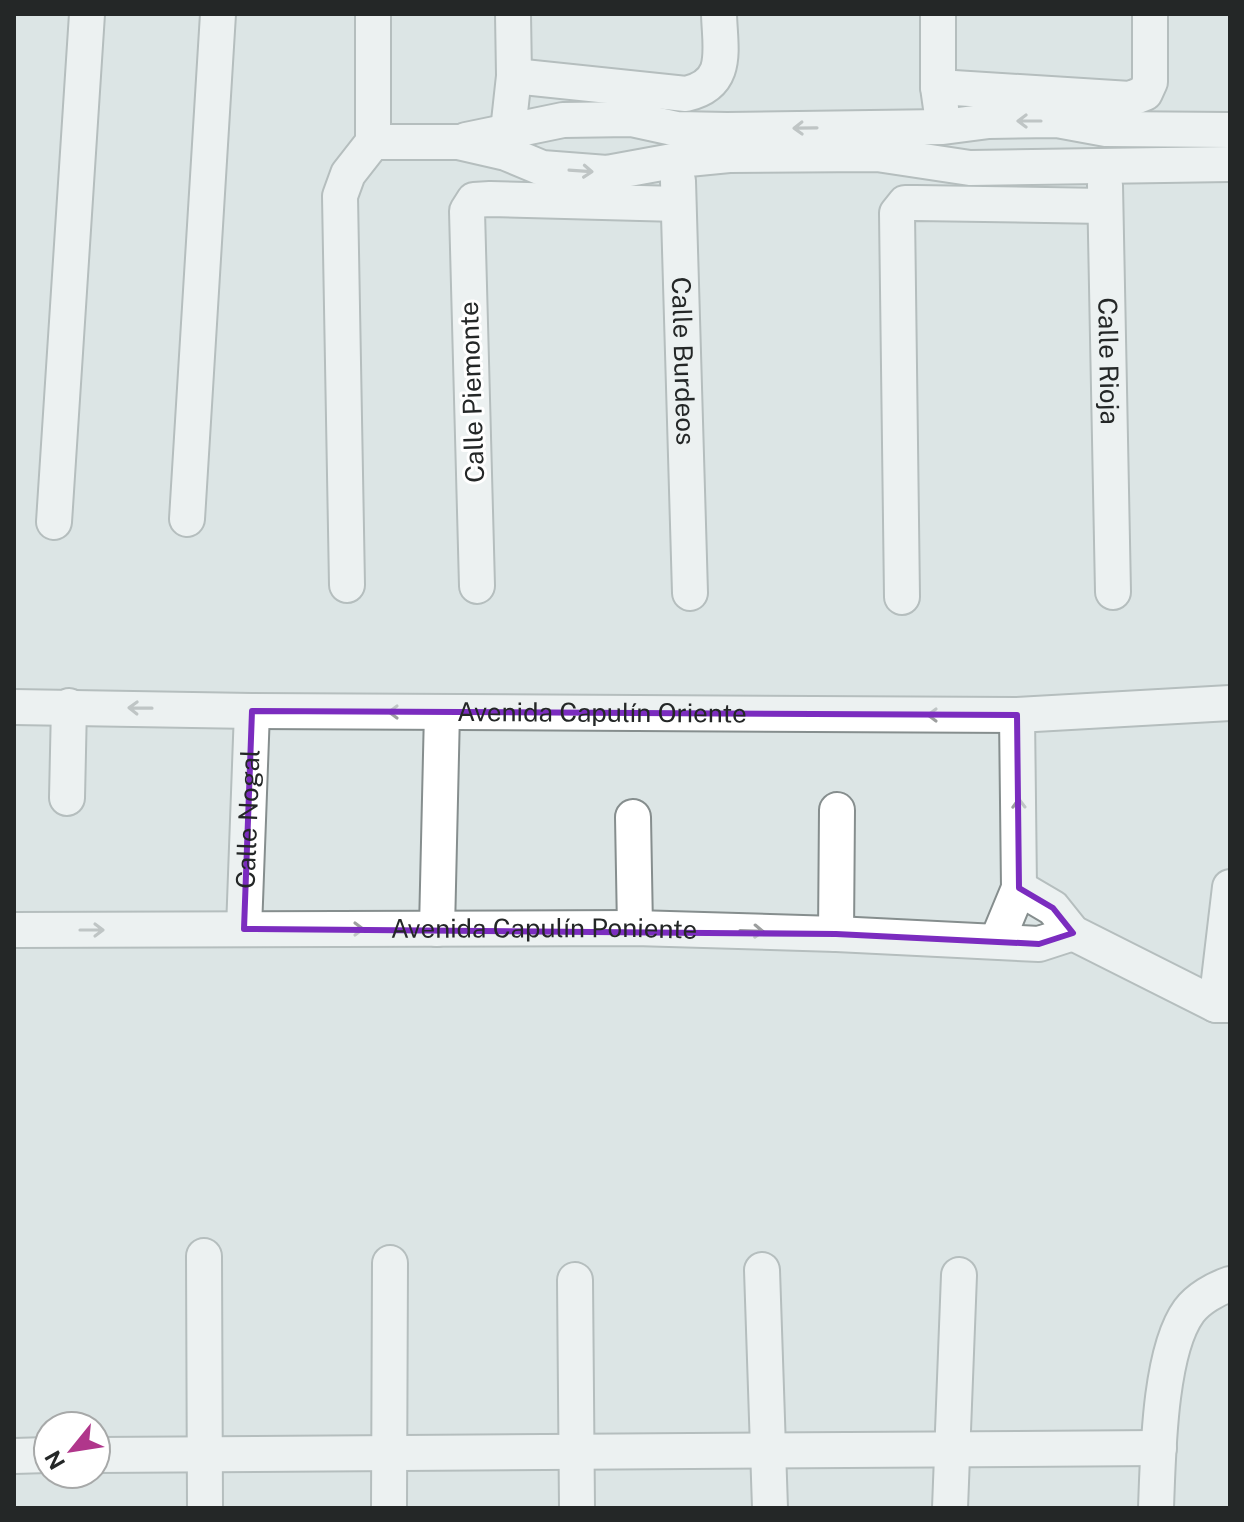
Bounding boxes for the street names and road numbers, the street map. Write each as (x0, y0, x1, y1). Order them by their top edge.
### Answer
street label: Calle Burdeos (666, 276, 702, 446)
street label: Calle Rioja (1092, 297, 1126, 425)
street label: Calle Piemonte (453, 301, 490, 483)
street label: Avenida Capulín Oriente (457, 696, 747, 729)
street label: Calle Nogal (229, 749, 266, 890)
street label: Avenida Capulín Poniente (391, 912, 698, 945)

